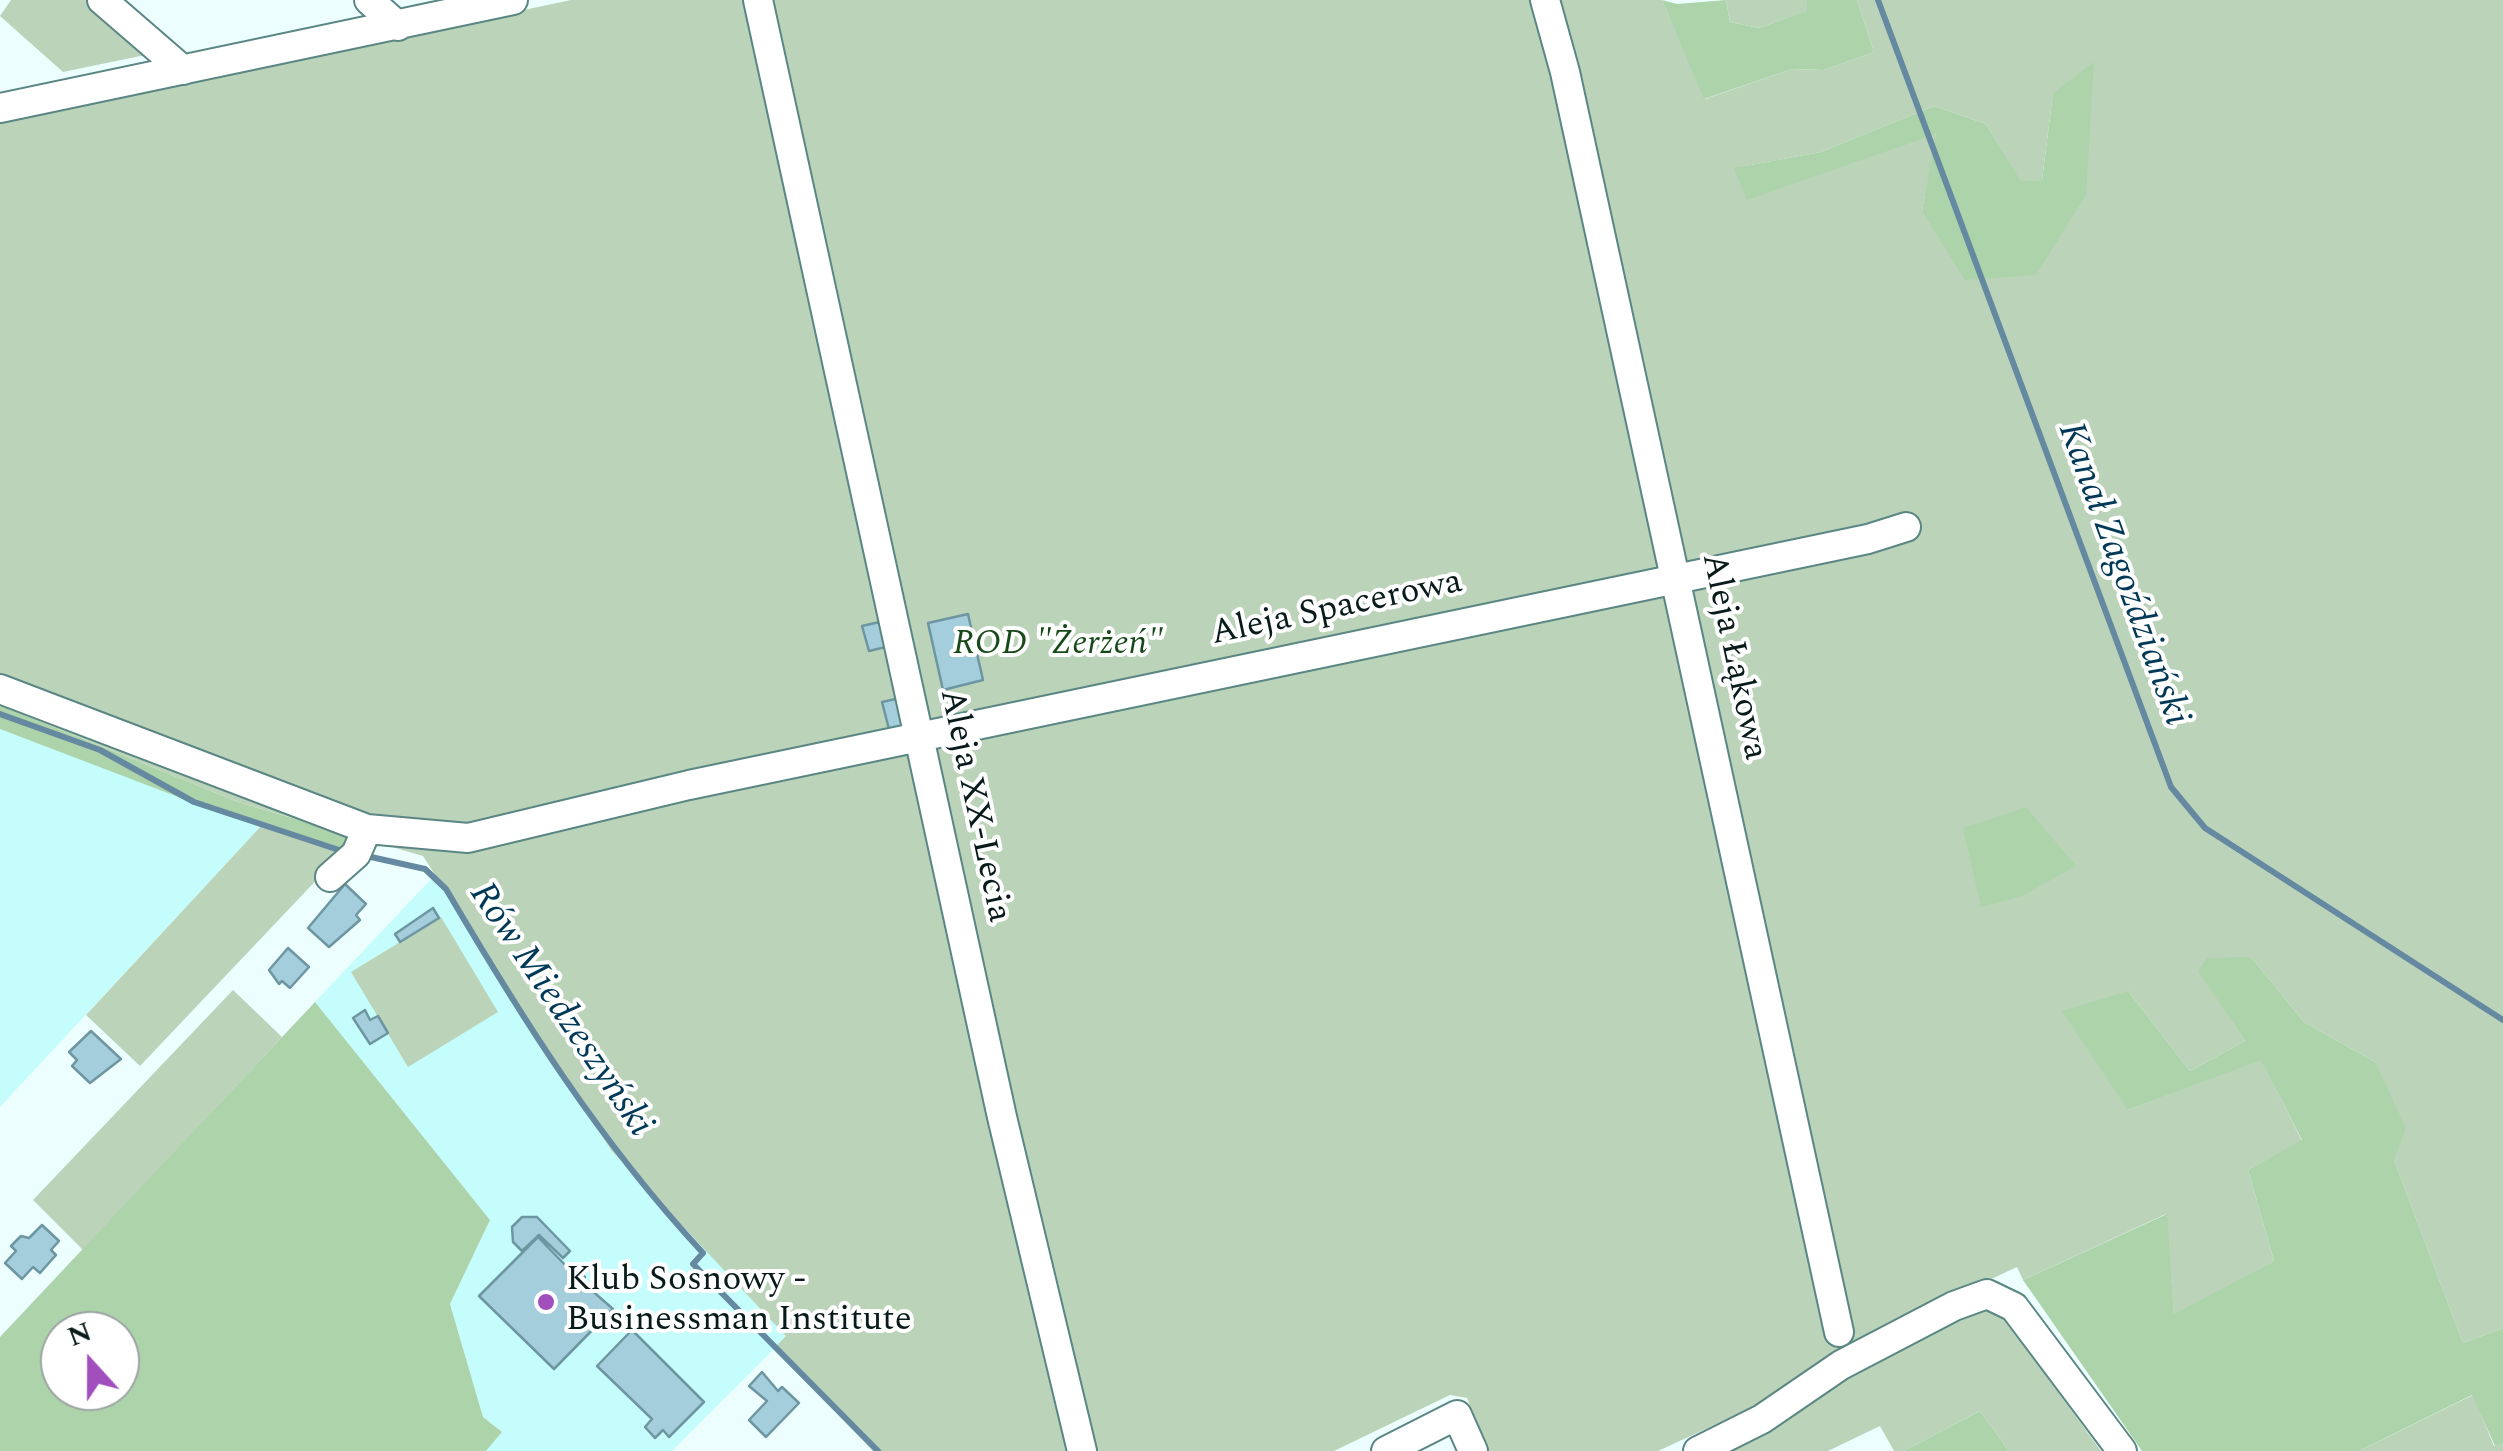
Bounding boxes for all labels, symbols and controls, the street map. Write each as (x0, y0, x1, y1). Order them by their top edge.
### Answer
water label: Kanał Zagoździański (2045, 417, 2197, 733)
street label: Aleja Łąkowa (1690, 550, 1774, 764)
street label: Aleja Spacerowa (1208, 563, 1466, 657)
park label: ROD "Żerżeń" (953, 625, 1163, 667)
street label: Aleja XX-Lecia (928, 686, 1018, 926)
water label: Rów Miedzeszyński (457, 875, 661, 1147)
place label: Klub Sosnowy - Businessman Institute (566, 1261, 912, 1343)
marker: Klub Sosnowy - Businessman Institute (535, 1291, 557, 1313)
text: N (61, 1310, 98, 1359)
north arrow (40, 1311, 140, 1411)

